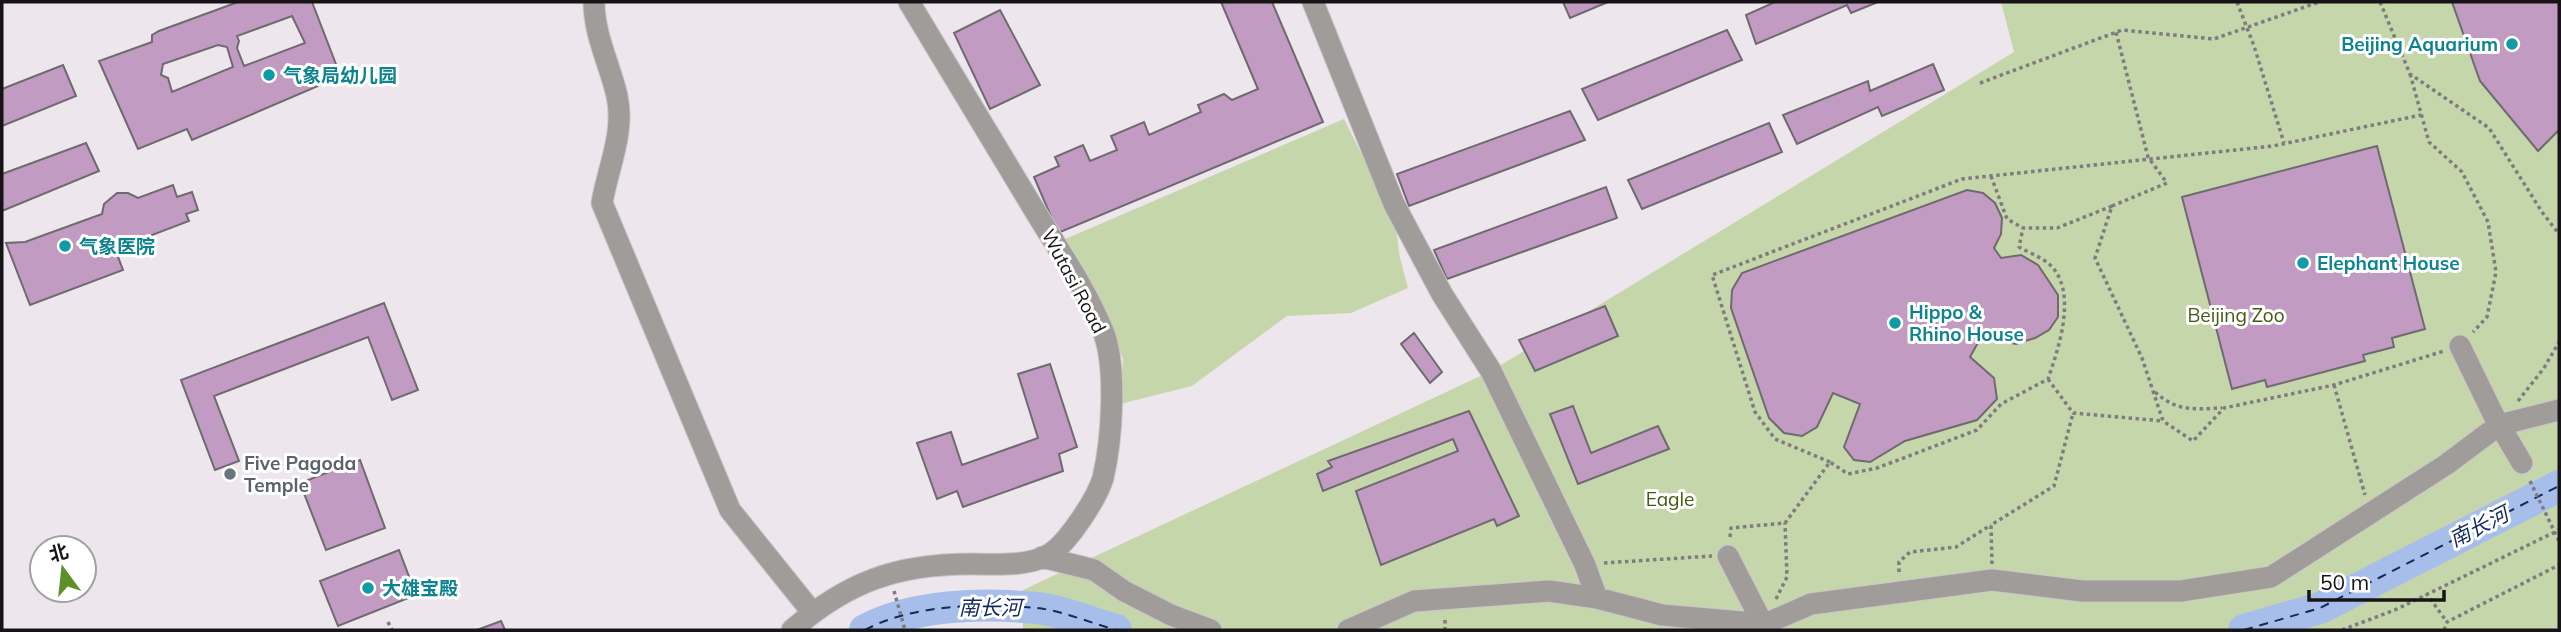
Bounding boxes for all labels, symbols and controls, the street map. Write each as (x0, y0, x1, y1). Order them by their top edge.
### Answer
place label: Beijing Aquarium (2341, 32, 2498, 56)
marker: Beijing Aquarium (2504, 36, 2520, 52)
place label: 气象局幼儿园 (283, 63, 397, 87)
marker: 气象局幼儿园 (261, 67, 277, 83)
street label: Wutasi Road (1036, 225, 1112, 337)
place label: 气象医院 (79, 234, 155, 258)
marker: 气象医院 (57, 238, 73, 254)
place label: Elephant House (2317, 251, 2460, 275)
marker: Elephant House (2295, 255, 2311, 271)
place label: Hippo & Rhino House (1909, 300, 2024, 346)
park label: Beijing Zoo (2187, 303, 2285, 327)
marker: Hippo & Rhino House (1887, 315, 1903, 331)
place label: Five Pagoda Temple (244, 451, 356, 497)
marker: Five Pagoda Temple (222, 466, 238, 482)
park label: Eagle (1646, 487, 1694, 511)
water label: 南长河 (2445, 498, 2516, 552)
north arrow (28, 534, 98, 604)
text: 北 (46, 539, 71, 567)
scale bar (2309, 558, 2444, 602)
text: 50 m (2320, 569, 2369, 595)
place label: 大雄宝殿 (382, 576, 458, 600)
marker: 大雄宝殿 (360, 580, 376, 596)
water label: 南长河 (959, 594, 1025, 620)

